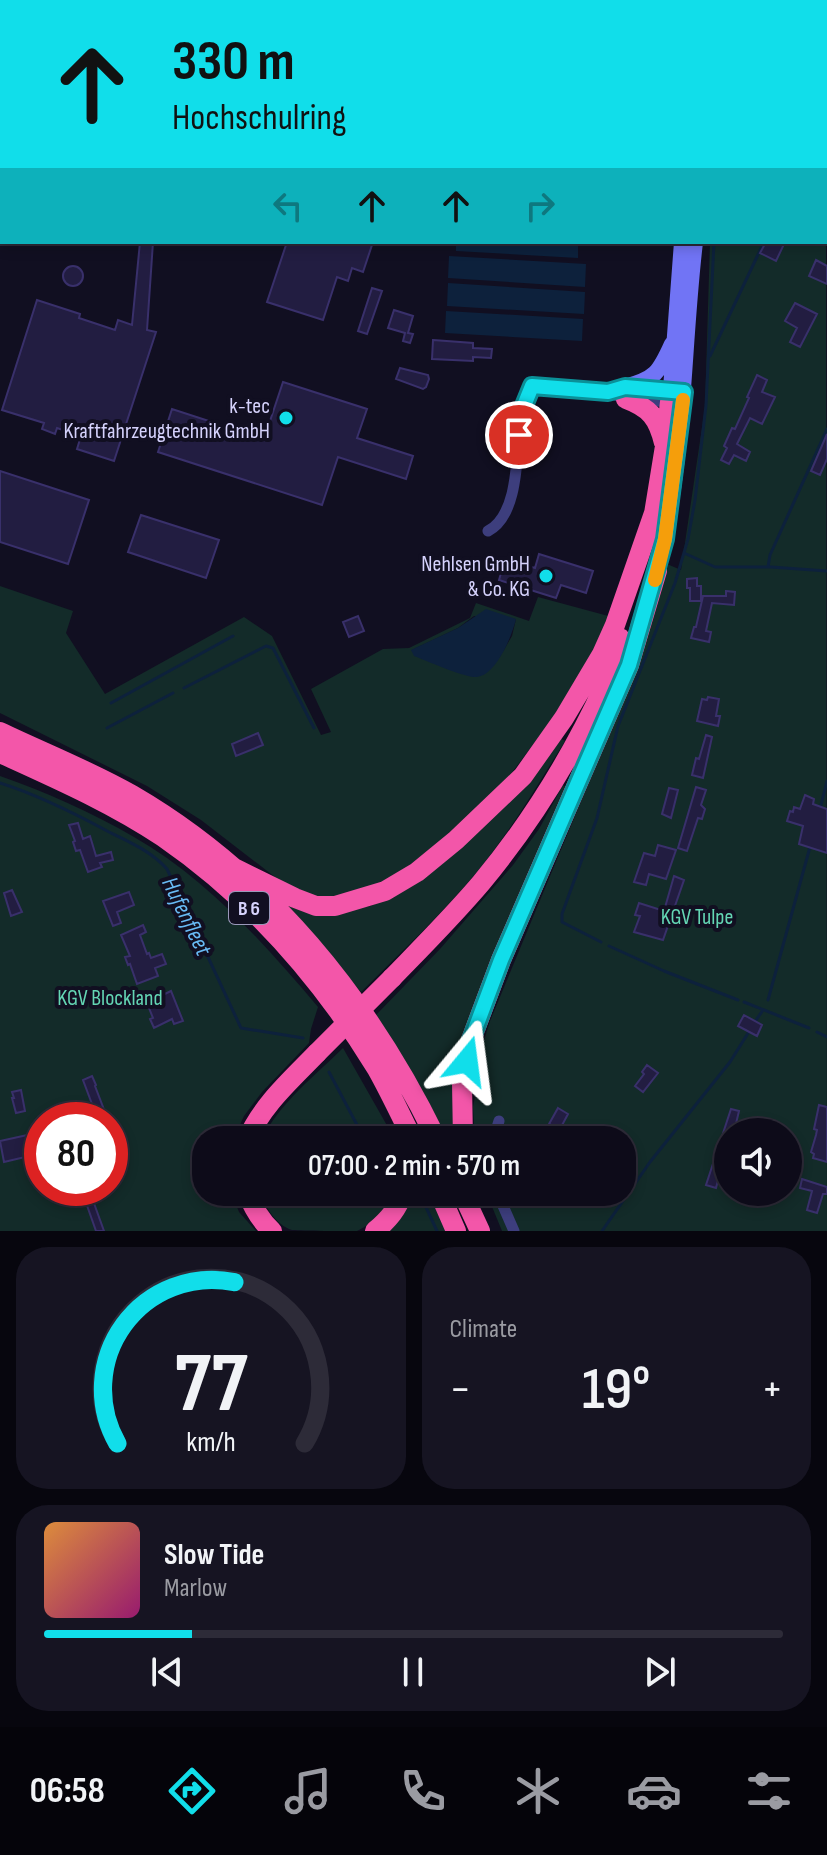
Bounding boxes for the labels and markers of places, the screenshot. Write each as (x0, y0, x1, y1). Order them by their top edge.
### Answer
place label: k-tec Kraftfahrzeugtechnik GmbH (64, 393, 270, 445)
pin (485, 401, 553, 469)
marker: k-tec Kraftfahrzeugtechnik GmbH (277, 409, 295, 427)
place label: Nehlsen GmbH & Co. KG (421, 551, 530, 603)
marker: Nehlsen GmbH & Co. KG (537, 567, 555, 585)

